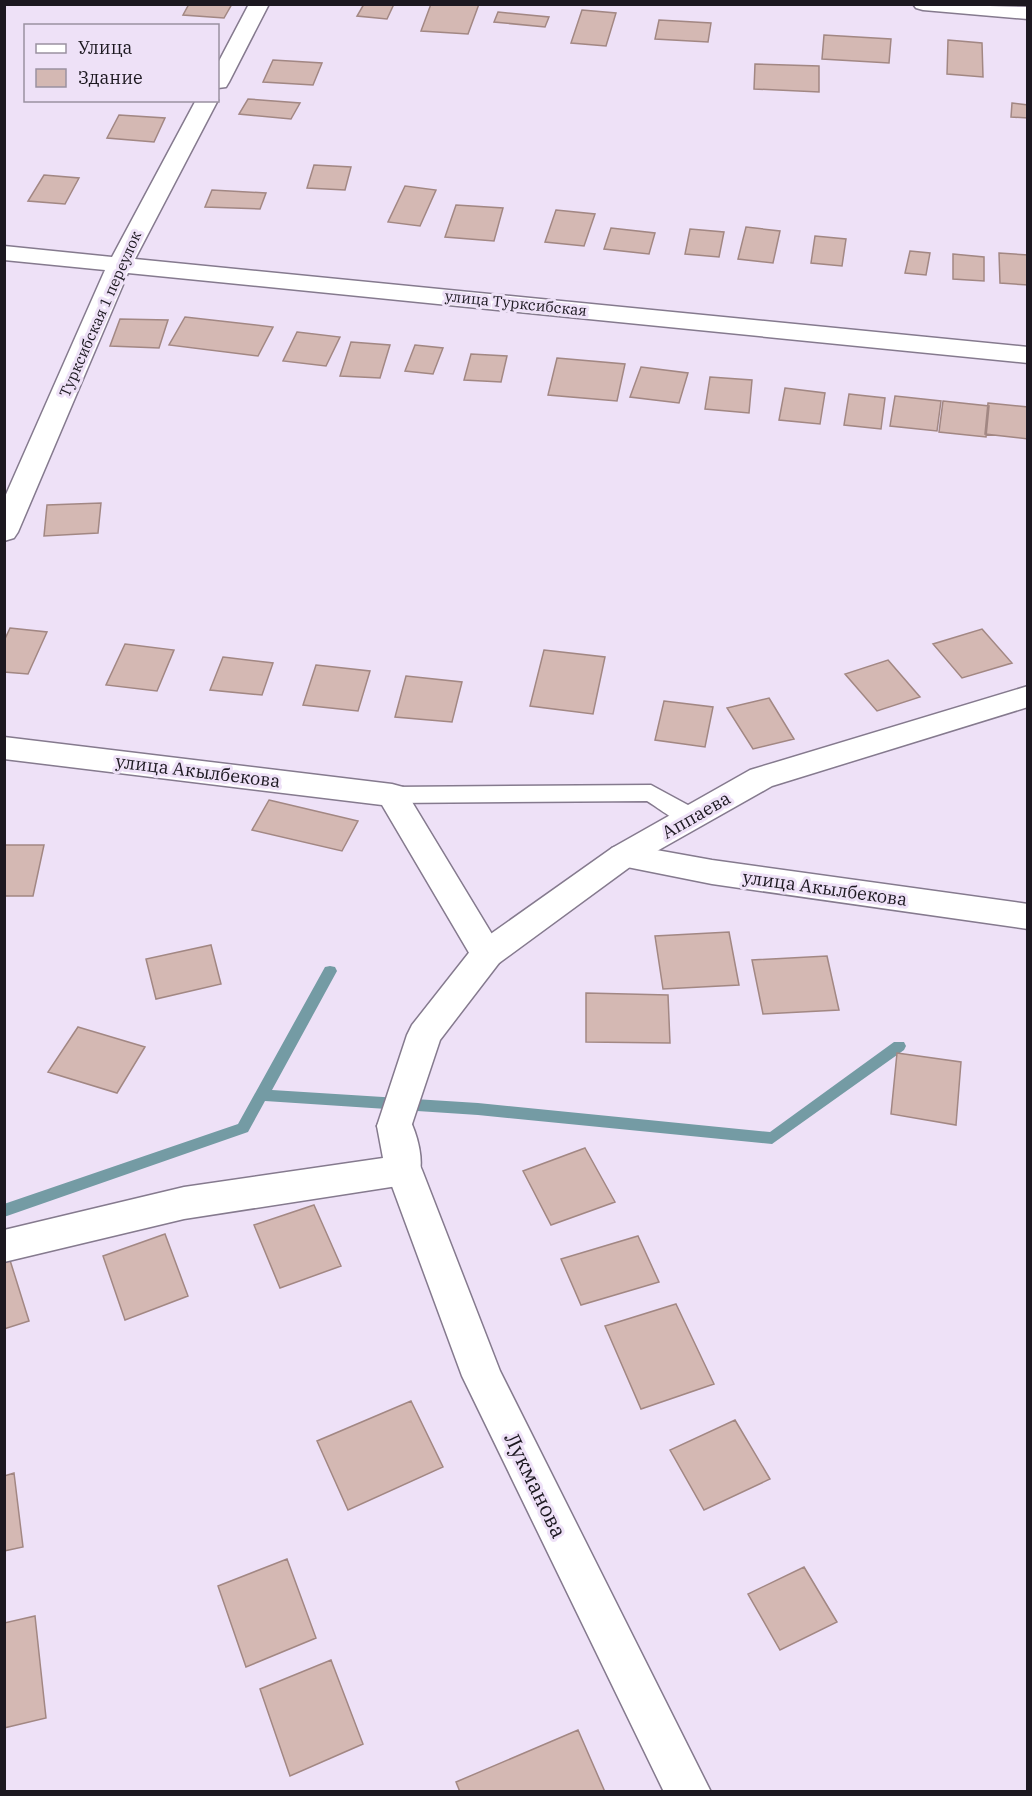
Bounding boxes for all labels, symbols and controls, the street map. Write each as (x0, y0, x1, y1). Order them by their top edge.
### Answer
legend (24, 24, 219, 102)
text: Улица (78, 36, 133, 59)
text: Здание (78, 66, 143, 89)
street label: Турксибская 1 переулок (55, 228, 145, 400)
street label: улица Турксибская (444, 286, 588, 320)
street label: улица Акылбекова (114, 749, 282, 793)
street label: Аппаева (658, 786, 735, 844)
street label: улица Акылбекова (741, 865, 909, 911)
street label: Лукманова (498, 1428, 574, 1542)

